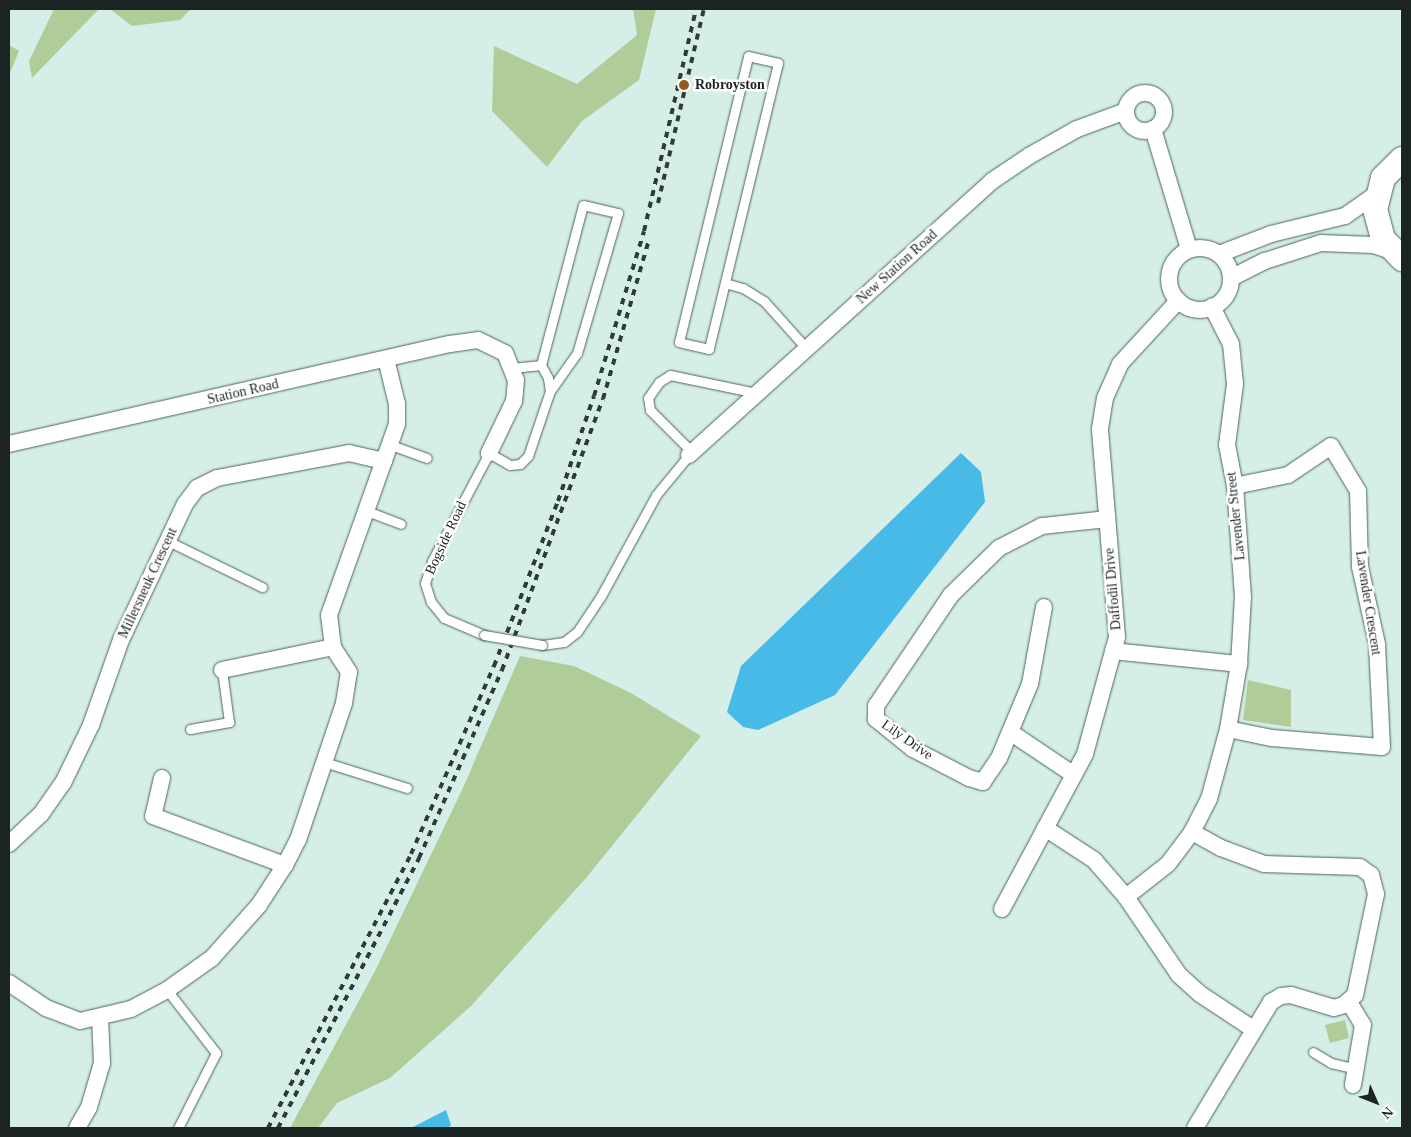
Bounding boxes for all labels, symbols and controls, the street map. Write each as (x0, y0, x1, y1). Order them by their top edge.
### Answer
place label: Robroyston (695, 77, 765, 93)
marker: Robroyston (677, 78, 691, 92)
street label: New Station Road (853, 226, 941, 308)
street label: Station Road (206, 376, 280, 408)
street label: Lavender Street (1223, 471, 1249, 561)
street label: Bogside Road (422, 499, 470, 577)
street label: Millersneuk Crescent (115, 525, 181, 641)
street label: Daffodil Drive (1101, 547, 1125, 631)
street label: Lavender Crescent (1351, 550, 1385, 656)
street label: Lily Drive (878, 716, 936, 764)
north arrow (1351, 1077, 1401, 1127)
text: N (1378, 1104, 1396, 1122)

